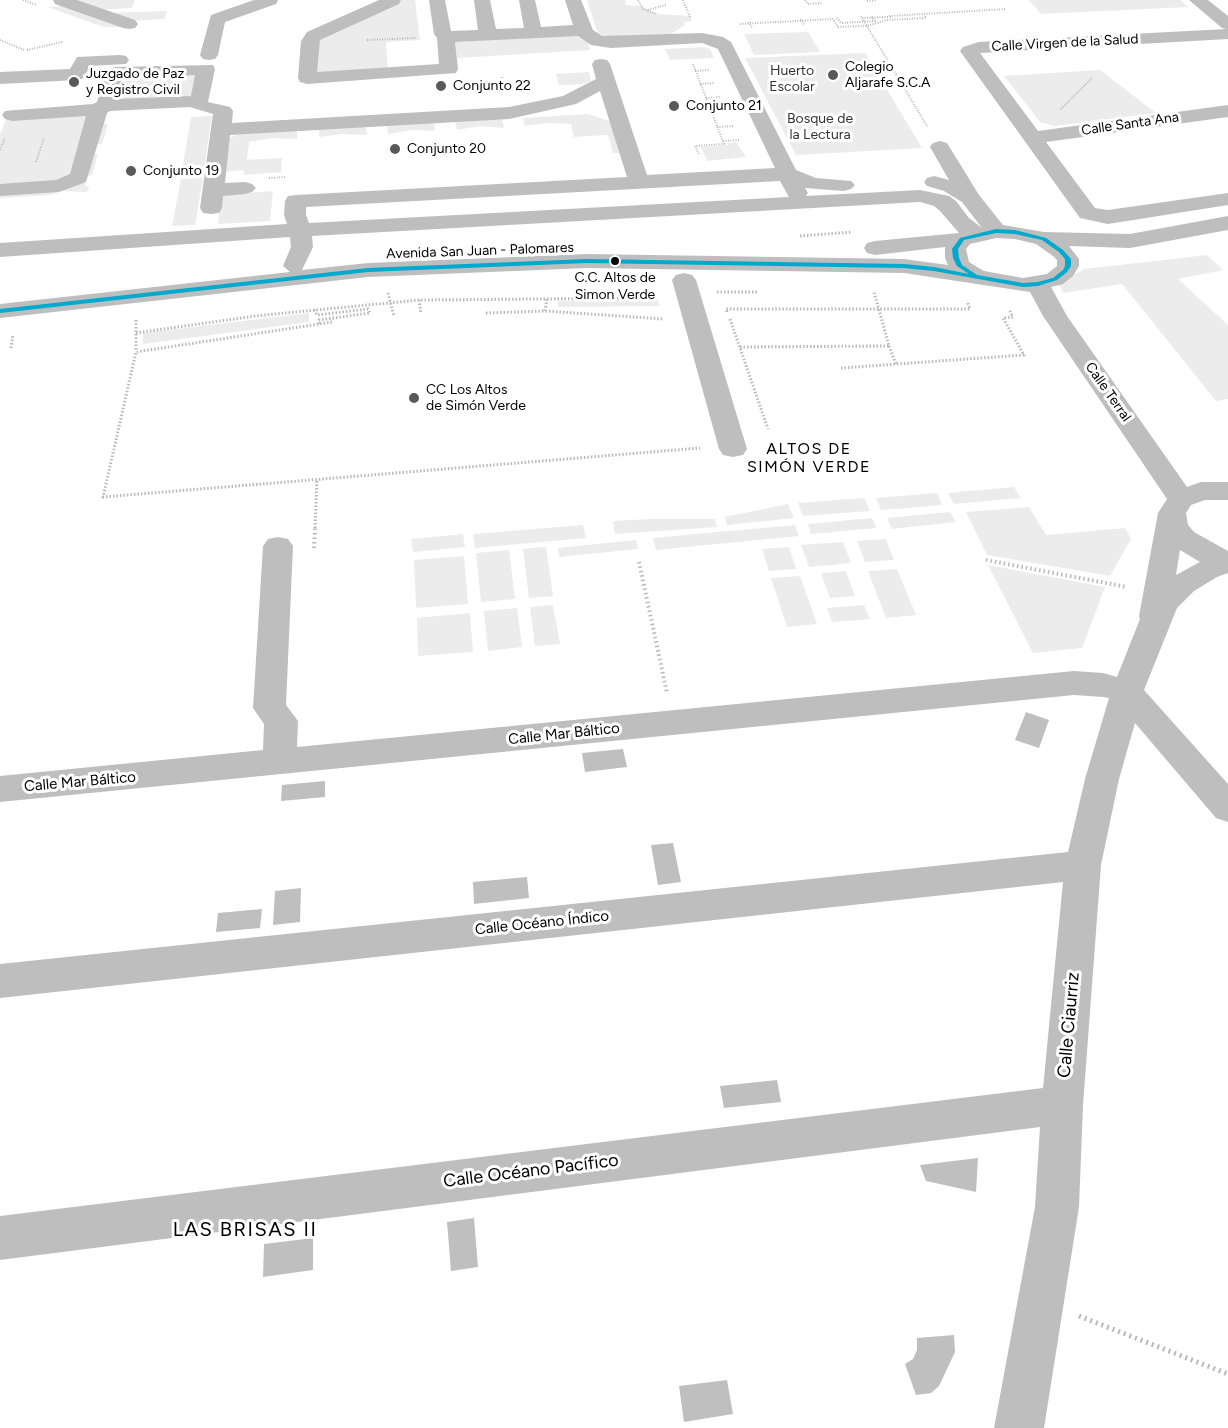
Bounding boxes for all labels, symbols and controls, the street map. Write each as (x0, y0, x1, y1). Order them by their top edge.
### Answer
street label: Calle Virgen de la Salud (991, 31, 1139, 55)
place label: Colegio Aljarafe S.C.A (845, 59, 931, 92)
park label: Huerto Escolar (769, 63, 815, 96)
place label: Juzgado de Paz y Registro Civil (86, 66, 184, 98)
marker: Colegio Aljarafe S.C.A (826, 68, 840, 82)
marker: Juzgado de Paz y Registro Civil (67, 75, 81, 89)
place label: Conjunto 22 (453, 78, 531, 94)
marker: Conjunto 22 (434, 79, 448, 93)
place label: Conjunto 21 (686, 98, 762, 114)
marker: Conjunto 21 (667, 99, 681, 113)
street label: Calle Santa Ana (1080, 109, 1180, 139)
park label: Bosque de la Lectura (787, 111, 853, 144)
place label: Conjunto 20 (407, 141, 486, 157)
marker: Conjunto 20 (388, 142, 402, 156)
place label: Conjunto 19 (143, 163, 219, 179)
marker: Conjunto 19 (124, 164, 138, 178)
street label: Avenida San Juan - Palomares (386, 239, 574, 263)
marker: C.C. Altos de Simon Verde (609, 255, 621, 267)
place label: C.C. Altos de Simon Verde (574, 270, 656, 302)
street label: Calle Terral (1081, 359, 1135, 425)
place label: CC Los Altos de Simón Verde (426, 382, 526, 414)
marker: CC Los Altos de Simón Verde (407, 391, 421, 405)
district label: ALTOS DE SIMÓN VERDE (747, 439, 871, 477)
street label: Calle Mar Báltico (507, 719, 621, 749)
street label: Calle Mar Báltico (23, 768, 137, 796)
street label: Calle Océano Índico (474, 907, 610, 939)
street label: Calle Ciaurriz (1054, 971, 1084, 1079)
street label: Calle Océano Pacífico (442, 1150, 620, 1192)
district label: LAS BRISAS II (173, 1218, 317, 1242)

